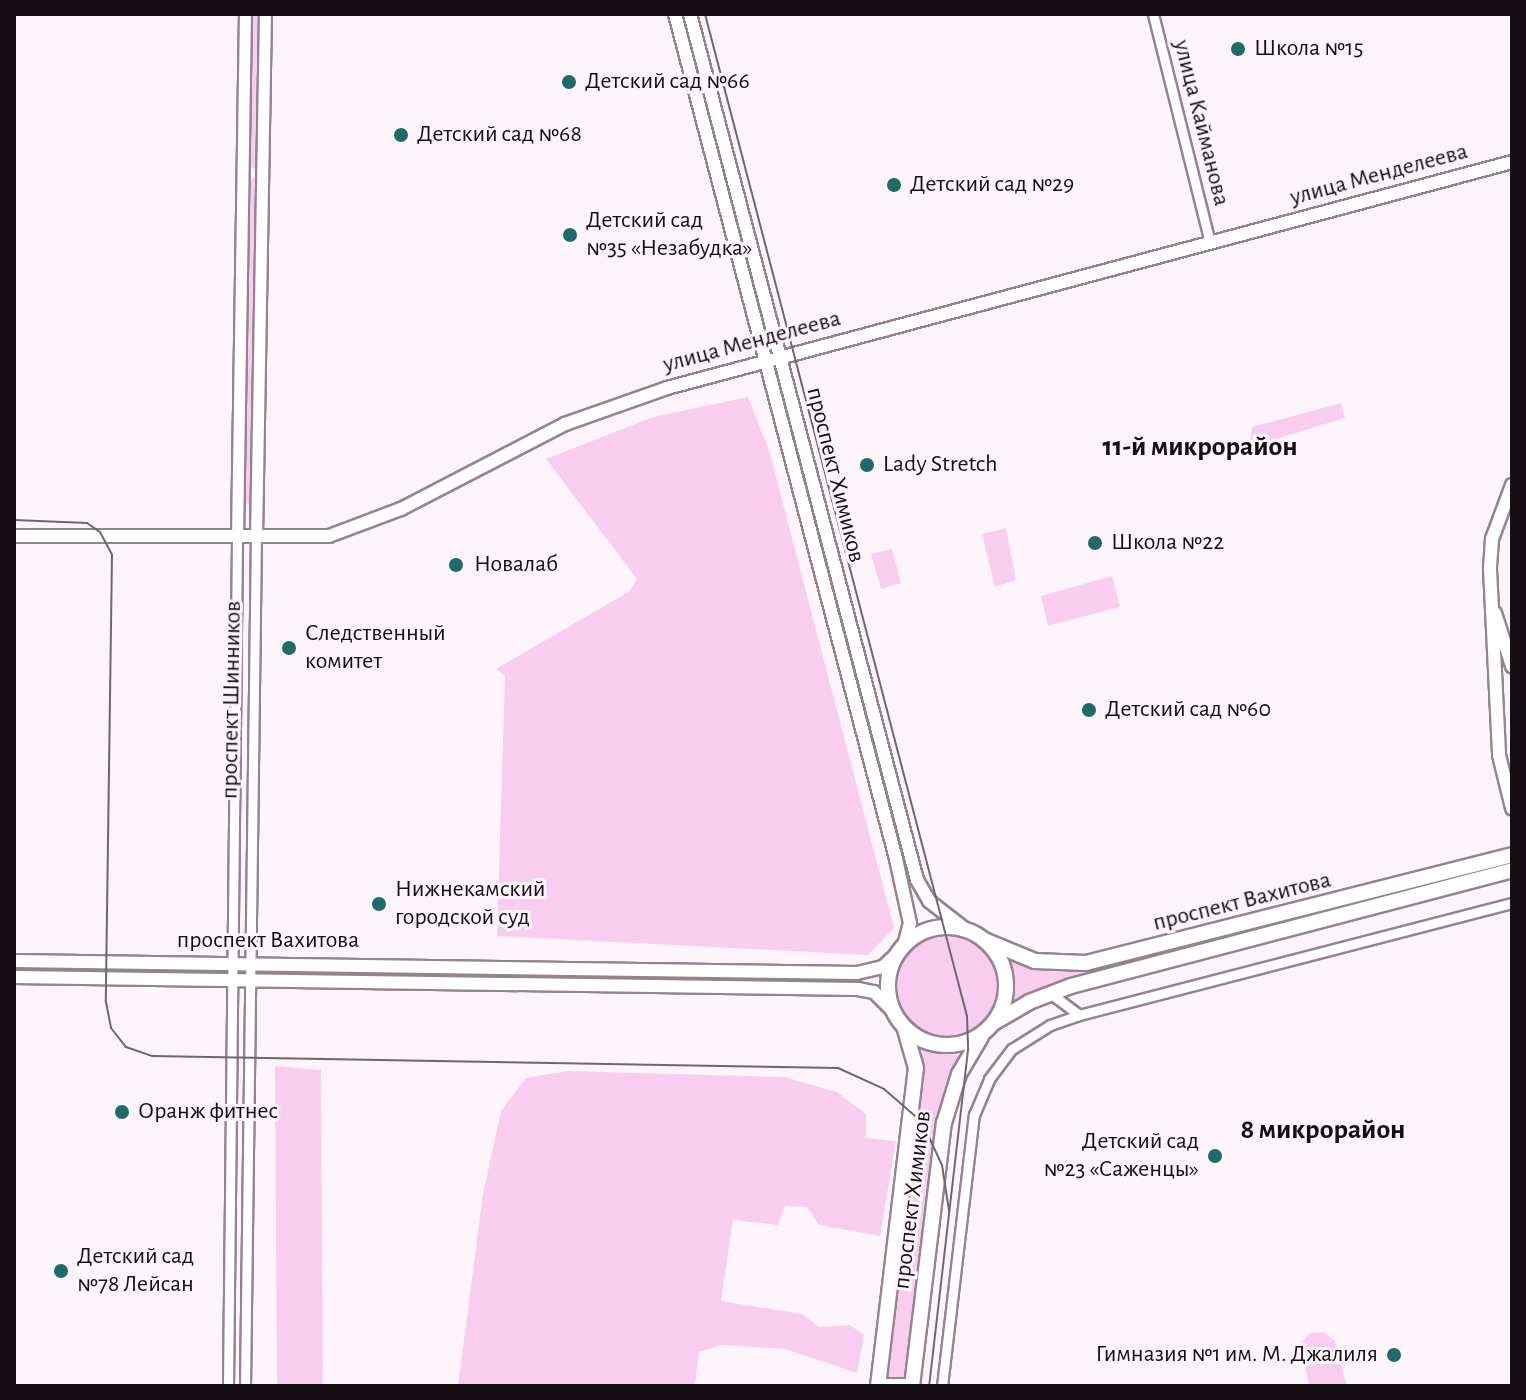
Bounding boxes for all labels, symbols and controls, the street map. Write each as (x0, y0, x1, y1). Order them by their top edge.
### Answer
place label: Школа №15 (1254, 35, 1364, 63)
street label: улица Кайманова (1166, 37, 1236, 209)
marker: Школа №15 (1229, 40, 1247, 58)
place label: Детский сад №66 (585, 68, 750, 96)
marker: Детский сад №66 (560, 73, 578, 91)
place label: Детский сад №68 (417, 121, 582, 149)
marker: Детский сад №68 (392, 126, 410, 144)
street label: улица Менделеева (1287, 137, 1471, 213)
place label: Детский сад №29 (910, 171, 1074, 199)
marker: Детский сад №29 (885, 176, 903, 194)
place label: Детский сад №35 «Незабудка» (586, 207, 752, 263)
marker: Детский сад №35 «Незабудка» (561, 226, 579, 244)
street label: улица Менделеева (660, 304, 844, 380)
street label: проспект Химиков (799, 384, 871, 566)
district label: 11-й микрорайон (1102, 430, 1298, 464)
place label: Lady Stretch (883, 451, 997, 479)
marker: Lady Stretch (858, 456, 876, 474)
place label: Школа №22 (1111, 529, 1224, 557)
marker: Школа №22 (1086, 534, 1104, 552)
place label: Новалаб (474, 551, 558, 579)
marker: Новалаб (445, 554, 467, 576)
street label: проспект Шинников (216, 601, 248, 799)
place label: Следственный комитет (305, 620, 446, 676)
marker: Следственный комитет (280, 639, 298, 657)
place label: Детский сад №60 (1105, 696, 1271, 724)
marker: Детский сад №60 (1080, 701, 1098, 719)
street label: проспект Вахитова (1150, 866, 1334, 938)
place label: Нижнекамский городской суд (395, 876, 546, 932)
marker: Нижнекамский городской суд (370, 895, 388, 913)
street label: проспект Вахитова (177, 927, 359, 955)
place label: Оранж фитнес (138, 1098, 278, 1126)
marker: Оранж фитнес (113, 1103, 131, 1121)
street label: проспект Химиков (888, 1109, 938, 1291)
district label: 8 микрорайон (1241, 1113, 1405, 1147)
place label: Детский сад №23 «Саженцы» (1044, 1128, 1199, 1184)
marker: Детский сад №23 «Саженцы» (1206, 1147, 1224, 1165)
place label: Детский сад №78 Лейсан (77, 1243, 194, 1299)
marker: Детский сад №78 Лейсан (52, 1262, 70, 1280)
place label: Гимназия №1 им. М. Джалиля (1095, 1341, 1378, 1369)
marker: Гимназия №1 им. М. Джалиля (1385, 1346, 1403, 1364)

